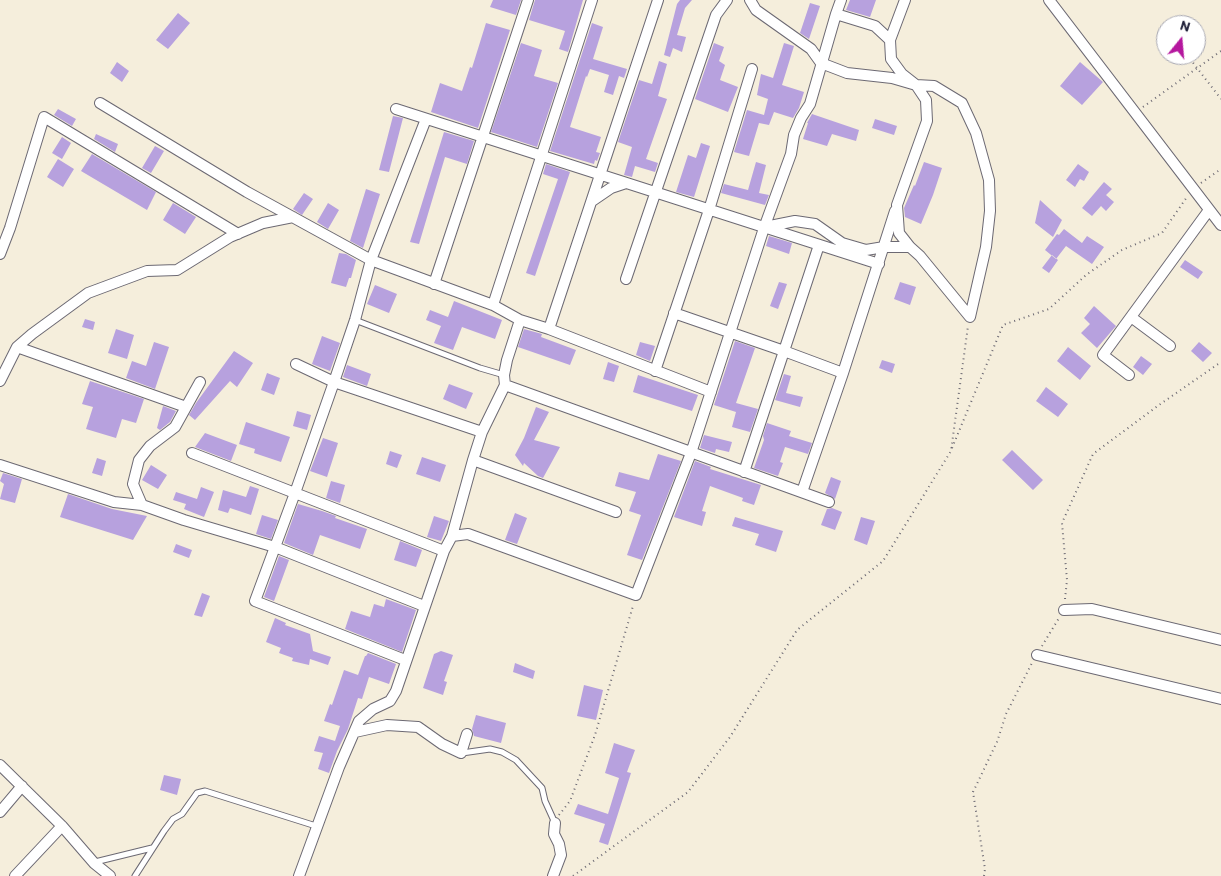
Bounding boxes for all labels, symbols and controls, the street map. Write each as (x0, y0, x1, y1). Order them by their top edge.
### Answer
north arrow (1156, 15, 1206, 65)
text: N (1178, 17, 1192, 36)

